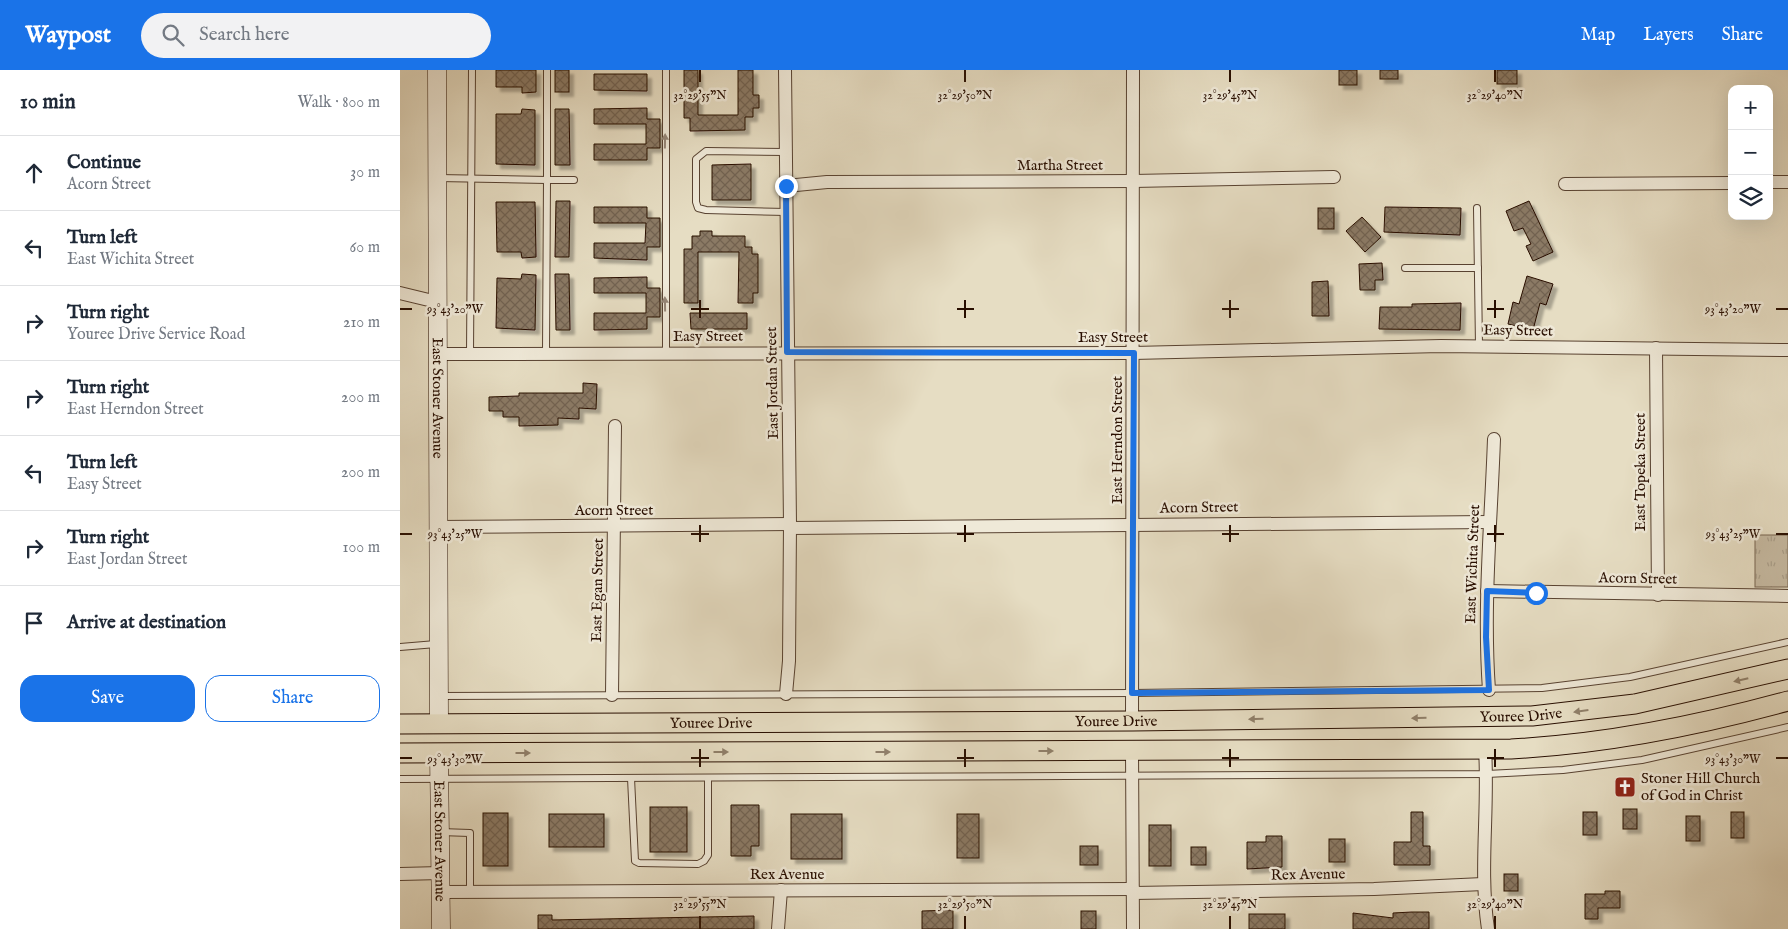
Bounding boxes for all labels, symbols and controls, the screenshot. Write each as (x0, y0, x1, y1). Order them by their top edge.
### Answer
search box (141, 13, 491, 58)
text: Waypost (25, 20, 111, 51)
icon: search (159, 21, 187, 49)
text: Search here (199, 23, 290, 47)
text: Map (1581, 24, 1615, 47)
text: Layers (1643, 24, 1694, 47)
text: Share (1722, 24, 1763, 47)
map controls (1728, 85, 1773, 220)
button: + (1728, 85, 1773, 130)
text: 32°29'55"N (673, 88, 727, 103)
text: 32°29'50"N (938, 88, 993, 103)
text: 32°29'45"N (1203, 88, 1258, 103)
text: 32°29'40"N (1467, 88, 1524, 103)
text: 10 min (20, 89, 76, 116)
text: Walk · 800 m (298, 93, 380, 113)
button: − (1728, 130, 1773, 175)
one-way arrow (661, 133, 669, 149)
text: Continue (67, 151, 141, 175)
street label: Martha Street (1017, 156, 1103, 175)
icon: ahead (20, 159, 48, 187)
text: 30 m (350, 163, 380, 183)
text: Acorn Street (67, 175, 151, 195)
route end (775, 175, 798, 198)
button: layers (1728, 175, 1773, 220)
text: Turn left (67, 226, 138, 250)
icon: left (20, 234, 48, 262)
text: 60 m (350, 238, 380, 258)
text: East Wichita Street (67, 250, 194, 270)
one-way arrow (661, 296, 669, 312)
text: Turn right (67, 301, 149, 325)
text: 93°43'20"W (426, 302, 484, 317)
text: 93°43'20"W (1704, 302, 1762, 317)
icon: right (20, 309, 48, 337)
text: 210 m (343, 313, 380, 333)
street label: Easy Street (1483, 320, 1553, 341)
text: Youree Drive Service Road (67, 325, 245, 345)
street label: East Jordan Street (762, 326, 783, 440)
street label: Easy Street (673, 327, 743, 346)
street label: Easy Street (1078, 328, 1148, 347)
street label: East Stoner Avenue (428, 337, 447, 459)
text: Turn right (67, 376, 149, 400)
street label: East Herndon Street (1108, 376, 1127, 504)
icon: right (20, 384, 48, 412)
text: 200 m (341, 388, 380, 408)
text: East Herndon Street (67, 400, 204, 420)
street label: East Topeka Street (1631, 413, 1650, 531)
text: Turn left (67, 451, 138, 475)
icon: left (20, 459, 48, 487)
text: 200 m (341, 463, 380, 483)
text: Easy Street (67, 475, 142, 495)
street label: Acorn Street (1159, 497, 1238, 518)
street label: Acorn Street (574, 501, 653, 520)
street label: East Wichita Street (1461, 504, 1484, 624)
text: Turn right (67, 526, 149, 550)
text: 93°43'25"W (427, 527, 483, 542)
text: 93°43'25"W (1705, 527, 1761, 542)
icon: right (20, 534, 48, 562)
text: 100 m (343, 538, 380, 558)
street label: East Egan Street (587, 538, 608, 642)
text: East Jordan Street (67, 550, 187, 570)
street label: Acorn Street (1598, 568, 1677, 589)
route start (1525, 582, 1548, 605)
icon: arrive (20, 609, 48, 637)
text: Arrive at destination (67, 611, 226, 635)
button: Save (20, 675, 195, 722)
button: Share (205, 675, 380, 722)
one-way arrow (1733, 676, 1748, 684)
street label: Youree Drive (1480, 704, 1563, 727)
one-way arrow (1573, 707, 1589, 715)
street label: Youree Drive (1075, 712, 1158, 731)
street label: Youree Drive (670, 714, 752, 733)
one-way arrow (1411, 714, 1427, 722)
one-way arrow (1248, 715, 1264, 723)
one-way arrow (1038, 747, 1054, 755)
one-way arrow (713, 748, 729, 756)
one-way arrow (875, 748, 891, 756)
one-way arrow (515, 749, 531, 757)
text: 93°43'30"W (427, 752, 483, 767)
text: 93°43'30"W (1705, 752, 1761, 767)
place label: Stoner Hill Church of God in Christ (1641, 769, 1760, 805)
church icon: Stoner Hill Church of God in Christ (1613, 775, 1637, 799)
street label: East Stoner Avenue (429, 780, 450, 902)
street label: Rex Avenue (1271, 864, 1346, 885)
street label: Rex Avenue (750, 865, 824, 884)
text: 32°29'55"N (673, 897, 727, 912)
text: 32°29'50"N (938, 897, 993, 912)
text: 32°29'45"N (1203, 897, 1258, 912)
text: 32°29'40"N (1467, 897, 1524, 912)

